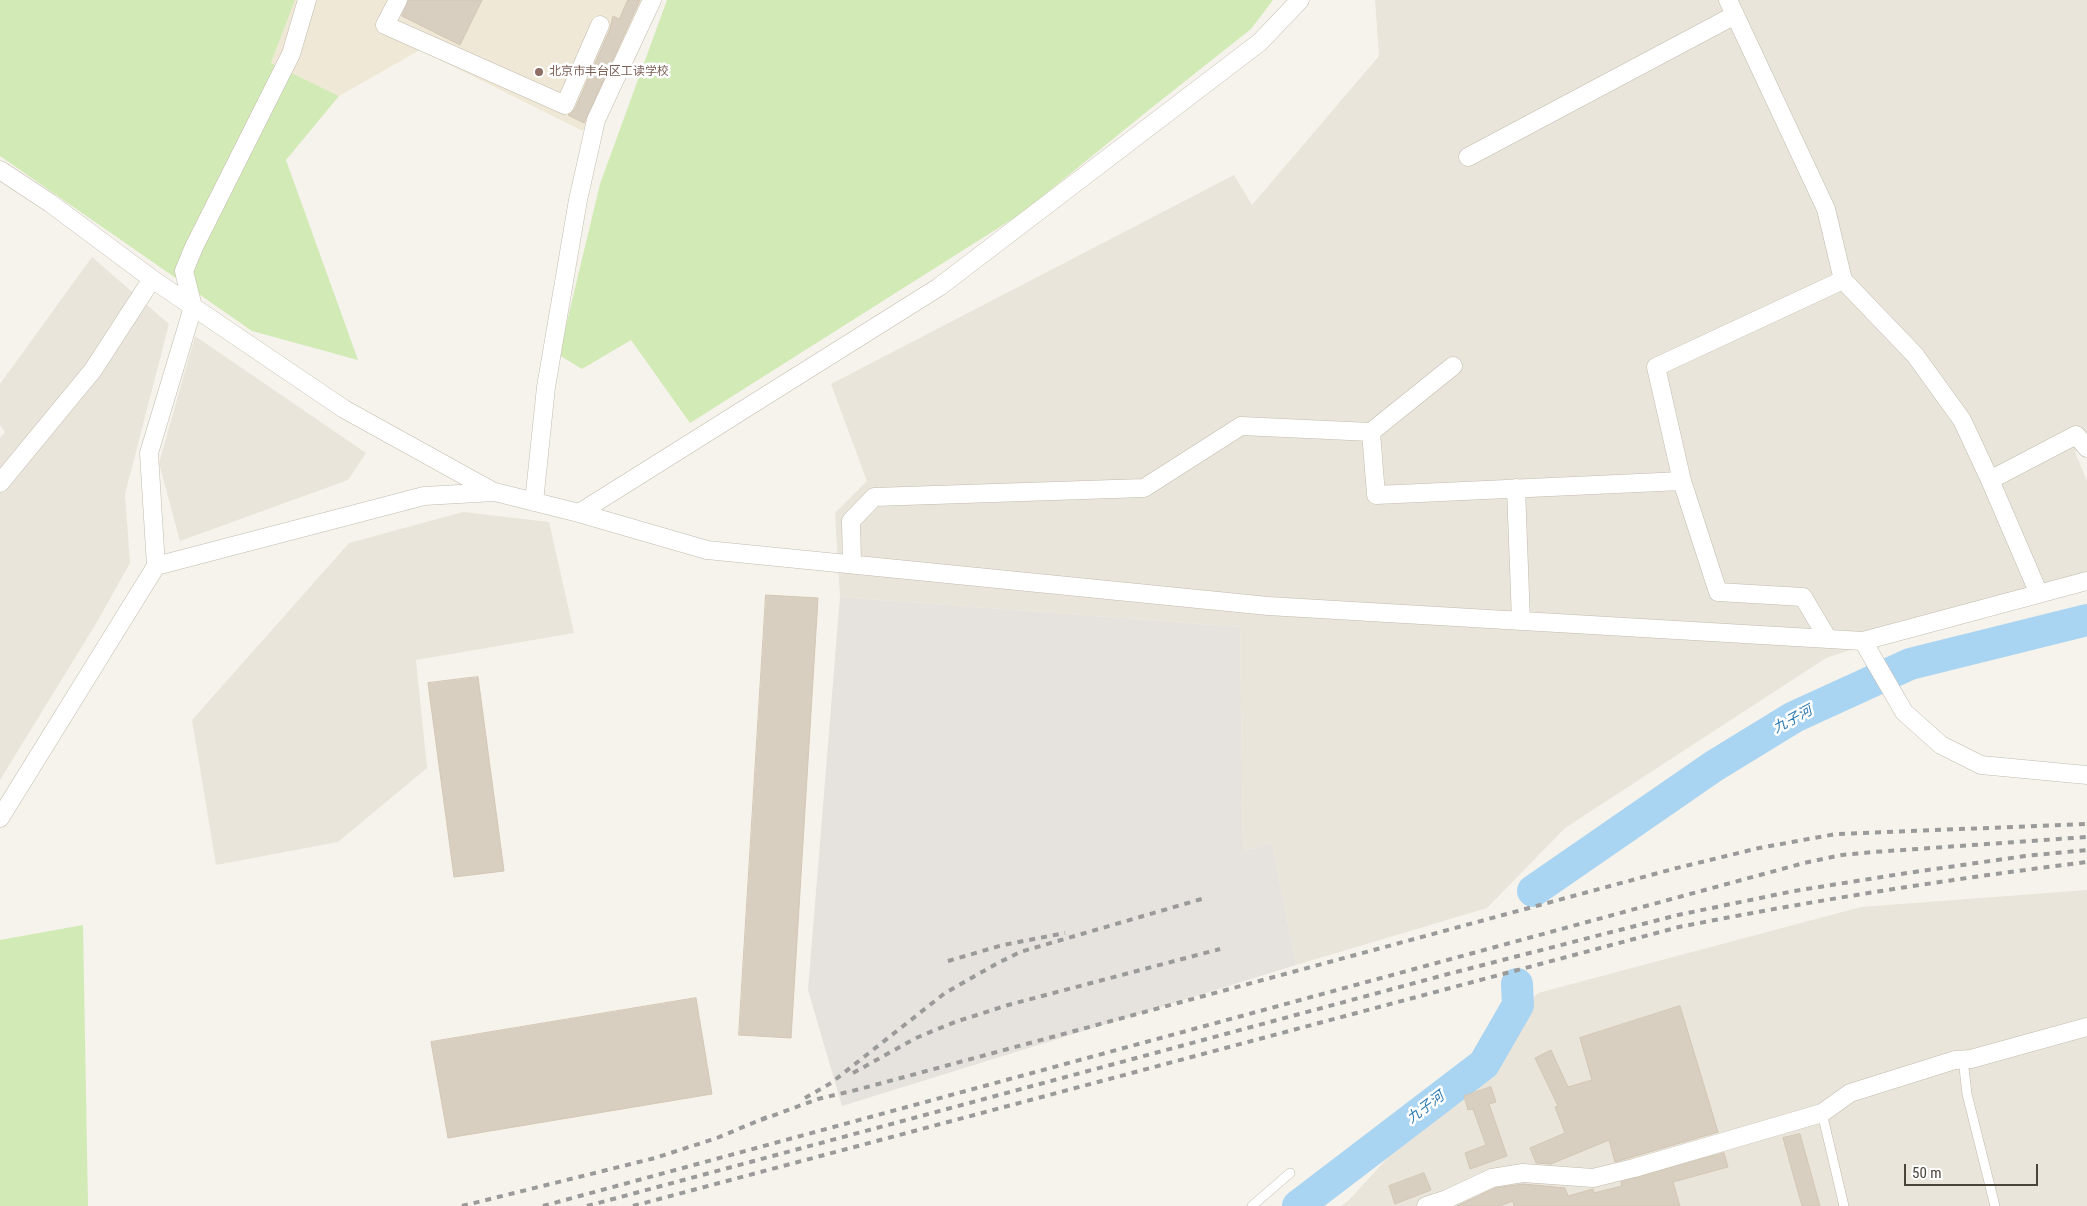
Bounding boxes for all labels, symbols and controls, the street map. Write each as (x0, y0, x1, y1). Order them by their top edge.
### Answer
place label: 北京市丰台区工读学校 (549, 65, 669, 79)
marker: 北京市丰台区工读学校 (533, 66, 545, 78)
water label: 九子河 (1771, 703, 1815, 737)
water label: 九子河 (1404, 1089, 1448, 1127)
scale bar (1907, 1154, 2041, 1186)
text: 50 m (1912, 1164, 1942, 1182)

